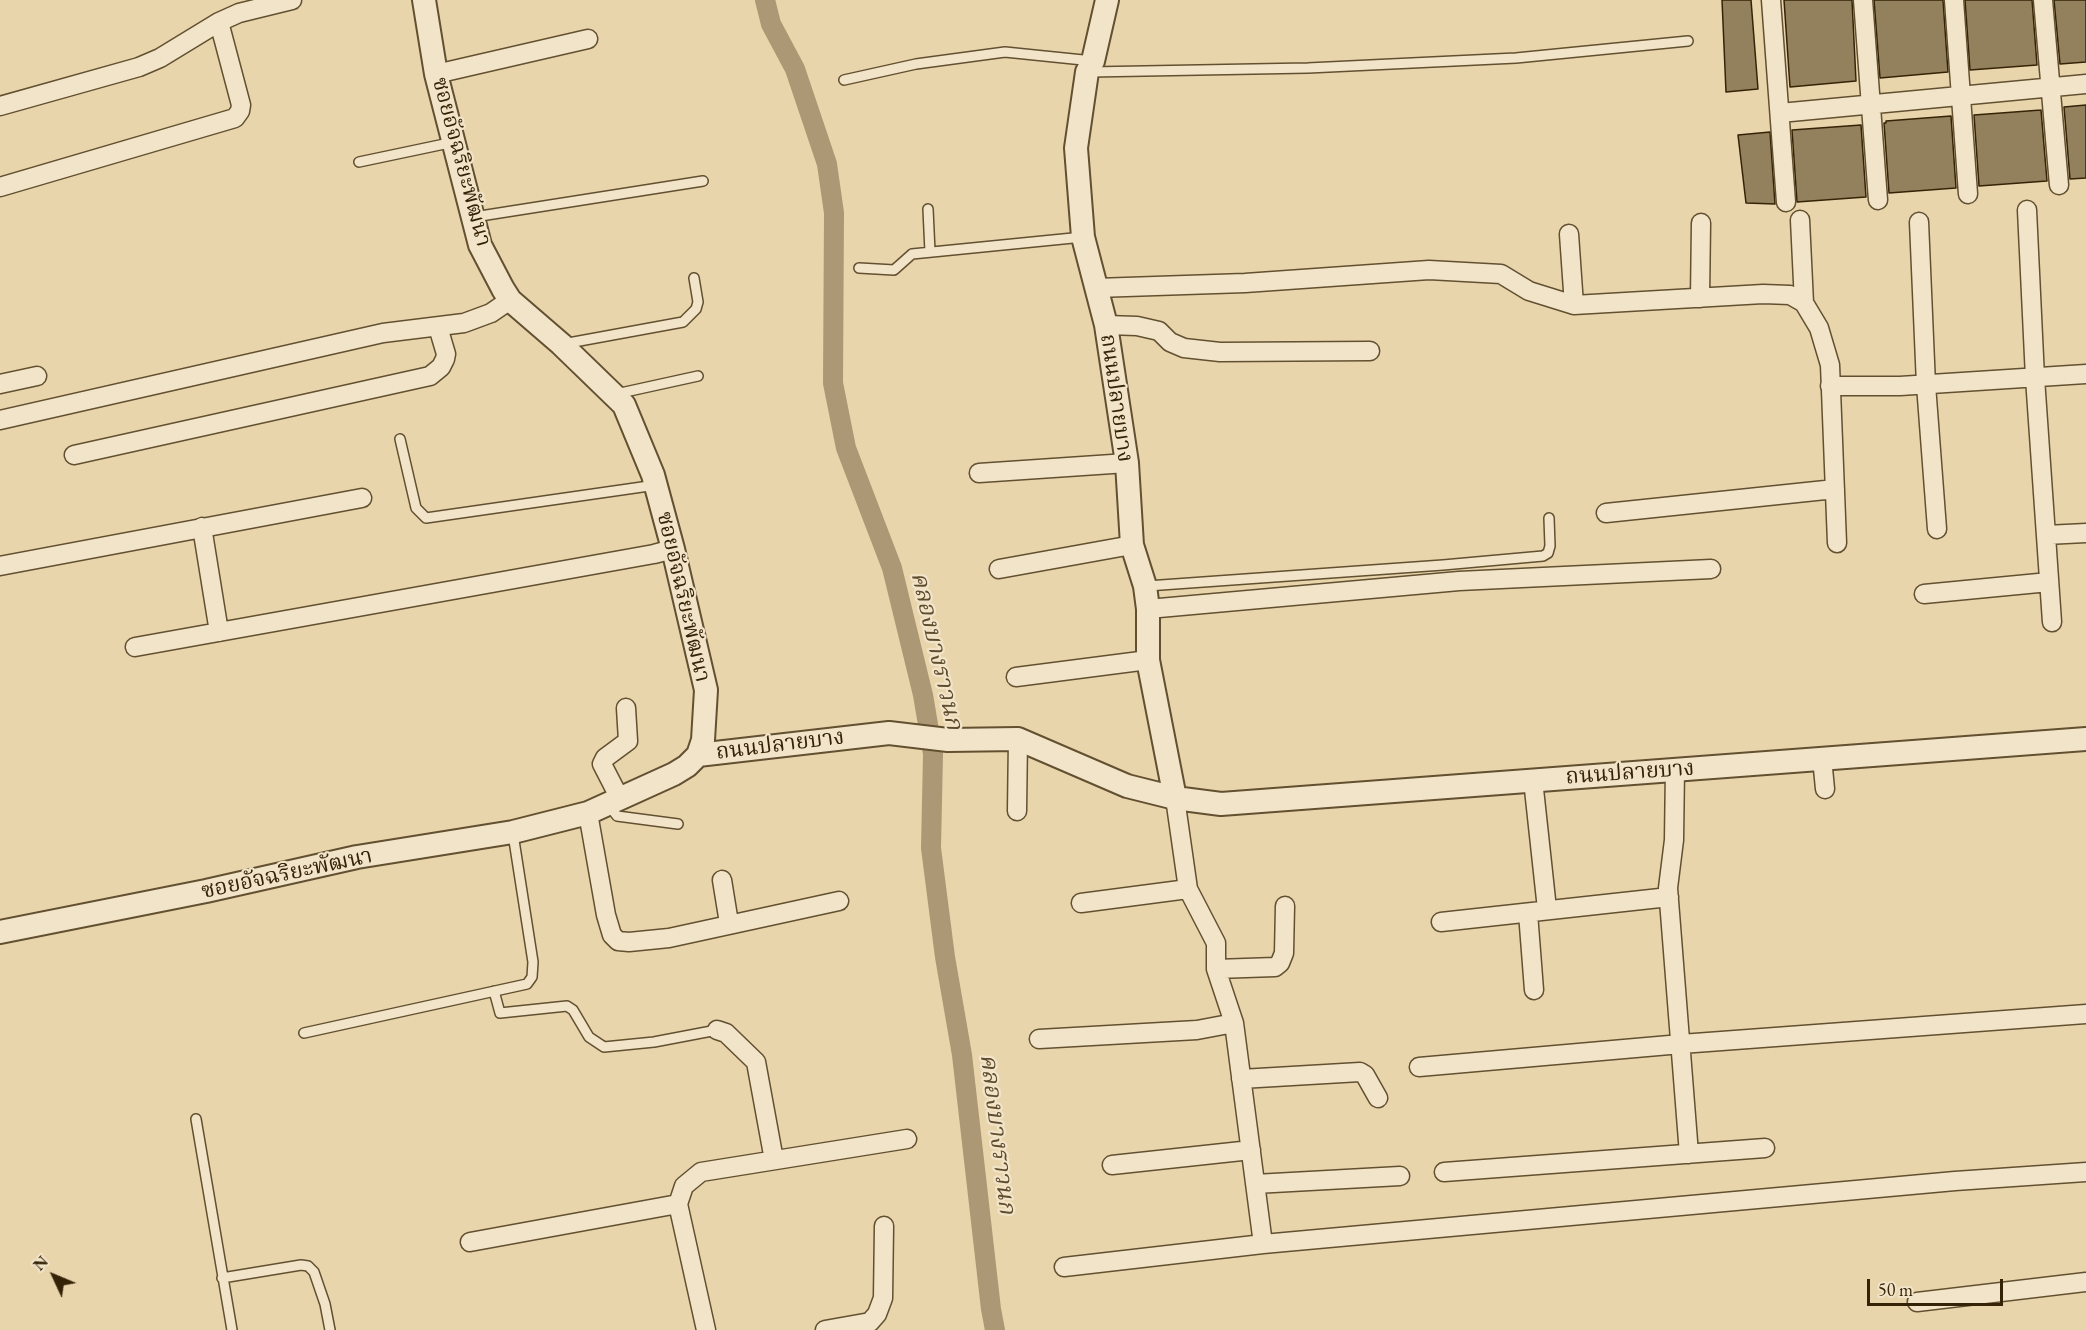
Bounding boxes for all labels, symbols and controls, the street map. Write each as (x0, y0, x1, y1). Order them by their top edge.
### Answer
street label: ซอยอัจฉริยะพัฒนา (426, 74, 496, 250)
street label: ถนนปลายบาง (1094, 332, 1138, 464)
street label: ซอยอัจฉริยะพัฒนา (651, 509, 715, 685)
water label: คลองบางราวนก (904, 569, 968, 733)
street label: ถนนปลายบาง (714, 724, 846, 766)
street label: ถนนปลายบาง (1565, 755, 1695, 791)
street label: ซอยอัจฉริยะพัฒนา (199, 843, 375, 905)
water label: คลองบางราวนก (973, 1052, 1021, 1216)
north arrow (24, 1246, 84, 1306)
text: N (29, 1251, 53, 1275)
scale bar (1870, 1267, 2006, 1305)
text: 50 m (1878, 1278, 1913, 1301)

